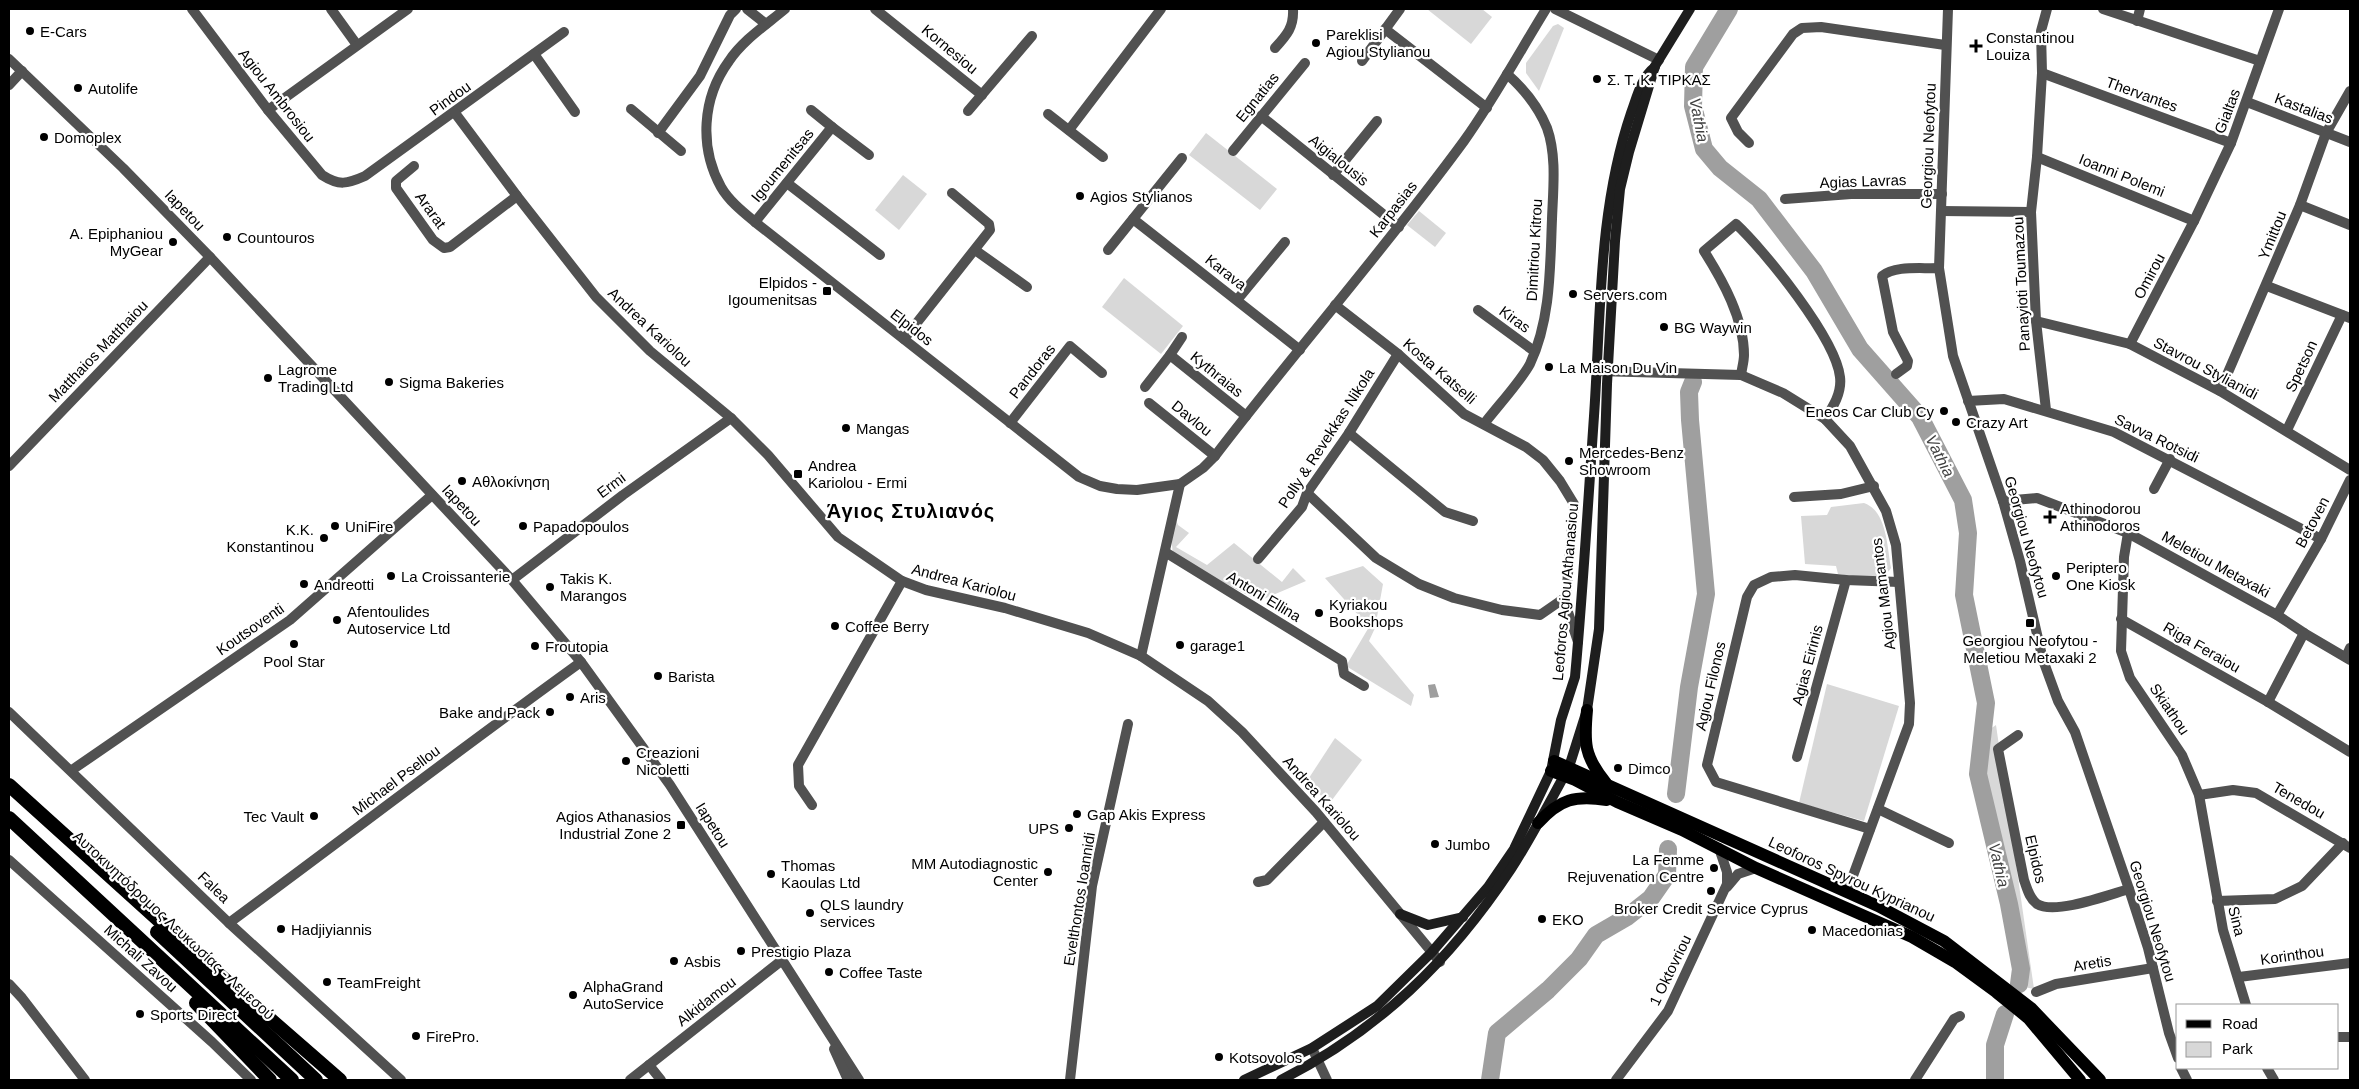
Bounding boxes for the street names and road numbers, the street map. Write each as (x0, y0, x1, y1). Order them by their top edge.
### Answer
street label: Kornesiou (919, 21, 981, 77)
street label: Agiou Ambrosiou (235, 45, 319, 145)
street label: Egnatias (1232, 69, 1282, 125)
street label: Thervantes (2104, 73, 2180, 115)
street label: Pindou (426, 77, 474, 119)
street label: Georgiou Neofytou (1917, 83, 1939, 209)
street label: Gialtas (2211, 86, 2243, 136)
street label: Kastalias (2273, 89, 2335, 127)
street label: Igoumenitsas (747, 125, 817, 205)
street label: Aigialousis (1306, 131, 1372, 189)
street label: Ioanni Polemi (2077, 150, 2167, 200)
street label: Agias Lavras (1819, 171, 1907, 191)
street label: Karpasias (1366, 177, 1420, 241)
street label: Iapetou (162, 186, 208, 234)
street label: Ararat (412, 188, 450, 232)
street label: Dimitriou Kitrou (1523, 198, 1545, 302)
street label: Ymittou (2255, 208, 2289, 262)
street label: Panayioti Toumazou (2009, 216, 2033, 352)
street label: Omirou (2130, 250, 2168, 302)
street label: Karava (1202, 251, 1250, 294)
street label: Andrea Kariolou (605, 284, 695, 370)
street label: Matthaios Matthaiou (45, 297, 151, 405)
street label: Kiras (1496, 302, 1534, 336)
street label: Elpidos (887, 305, 937, 349)
street label: Stavrou Stylianidi (2151, 333, 2261, 403)
street label: Kosta Katselli (1400, 335, 1480, 407)
street label: Spetson (2282, 337, 2320, 395)
street label: Pandoras (1006, 340, 1058, 402)
street label: Kythraias (1187, 348, 1247, 400)
street label: Polly & Revekkas Nikola (1275, 365, 1378, 511)
street label: Davlou (1169, 397, 1215, 439)
street label: Savva Rotsidi (2112, 410, 2202, 466)
street label: Ermi (594, 469, 628, 501)
street label: Georgiou Neofytou (2001, 474, 2053, 600)
street label: Iapetou (439, 481, 485, 529)
street label: Betoven (2292, 494, 2332, 550)
street label: Leoforos Agiou Athanasiou (1549, 502, 1581, 682)
street label: Meletiou Metaxaki (2159, 527, 2273, 601)
street label: Agiou Mamantos (1868, 537, 1898, 651)
street label: Andrea Kariolou (910, 560, 1018, 604)
street label: Antoni Ellina (1224, 567, 1305, 625)
street label: Koutsoventi (213, 600, 287, 658)
street label: Riga Feraiou (2161, 618, 2243, 676)
street label: Agias Eirinis (1788, 623, 1826, 707)
street label: Agiou Filonos (1691, 640, 1729, 732)
street label: Skiathou (2147, 680, 2193, 738)
street label: Michael Psellou (349, 742, 443, 818)
street label: Andrea Kariolou (1280, 752, 1364, 844)
street label: Tenedou (2270, 778, 2328, 822)
street label: Iapetou (693, 799, 733, 851)
street label: Αυτοκινητόδρομος Λευκωσίας - Λεμεσού (70, 827, 278, 1023)
street label: Evelthontos Ioannidi (1060, 831, 1098, 967)
street label: Leoforos Spyrou Kyprianou (1766, 833, 1938, 925)
street label: Elpidos (2022, 833, 2050, 885)
street label: Georgiou Neofytou (2126, 858, 2180, 984)
street label: Falea (195, 868, 234, 907)
street label: Sina (2225, 904, 2249, 938)
street label: Michali Zavou (101, 921, 181, 995)
street label: 1 Oktovriou (1646, 932, 1694, 1008)
street label: Korinthou (2259, 942, 2325, 968)
street label: Aretis (2072, 952, 2112, 974)
street label: Alkidamou (673, 973, 739, 1029)

